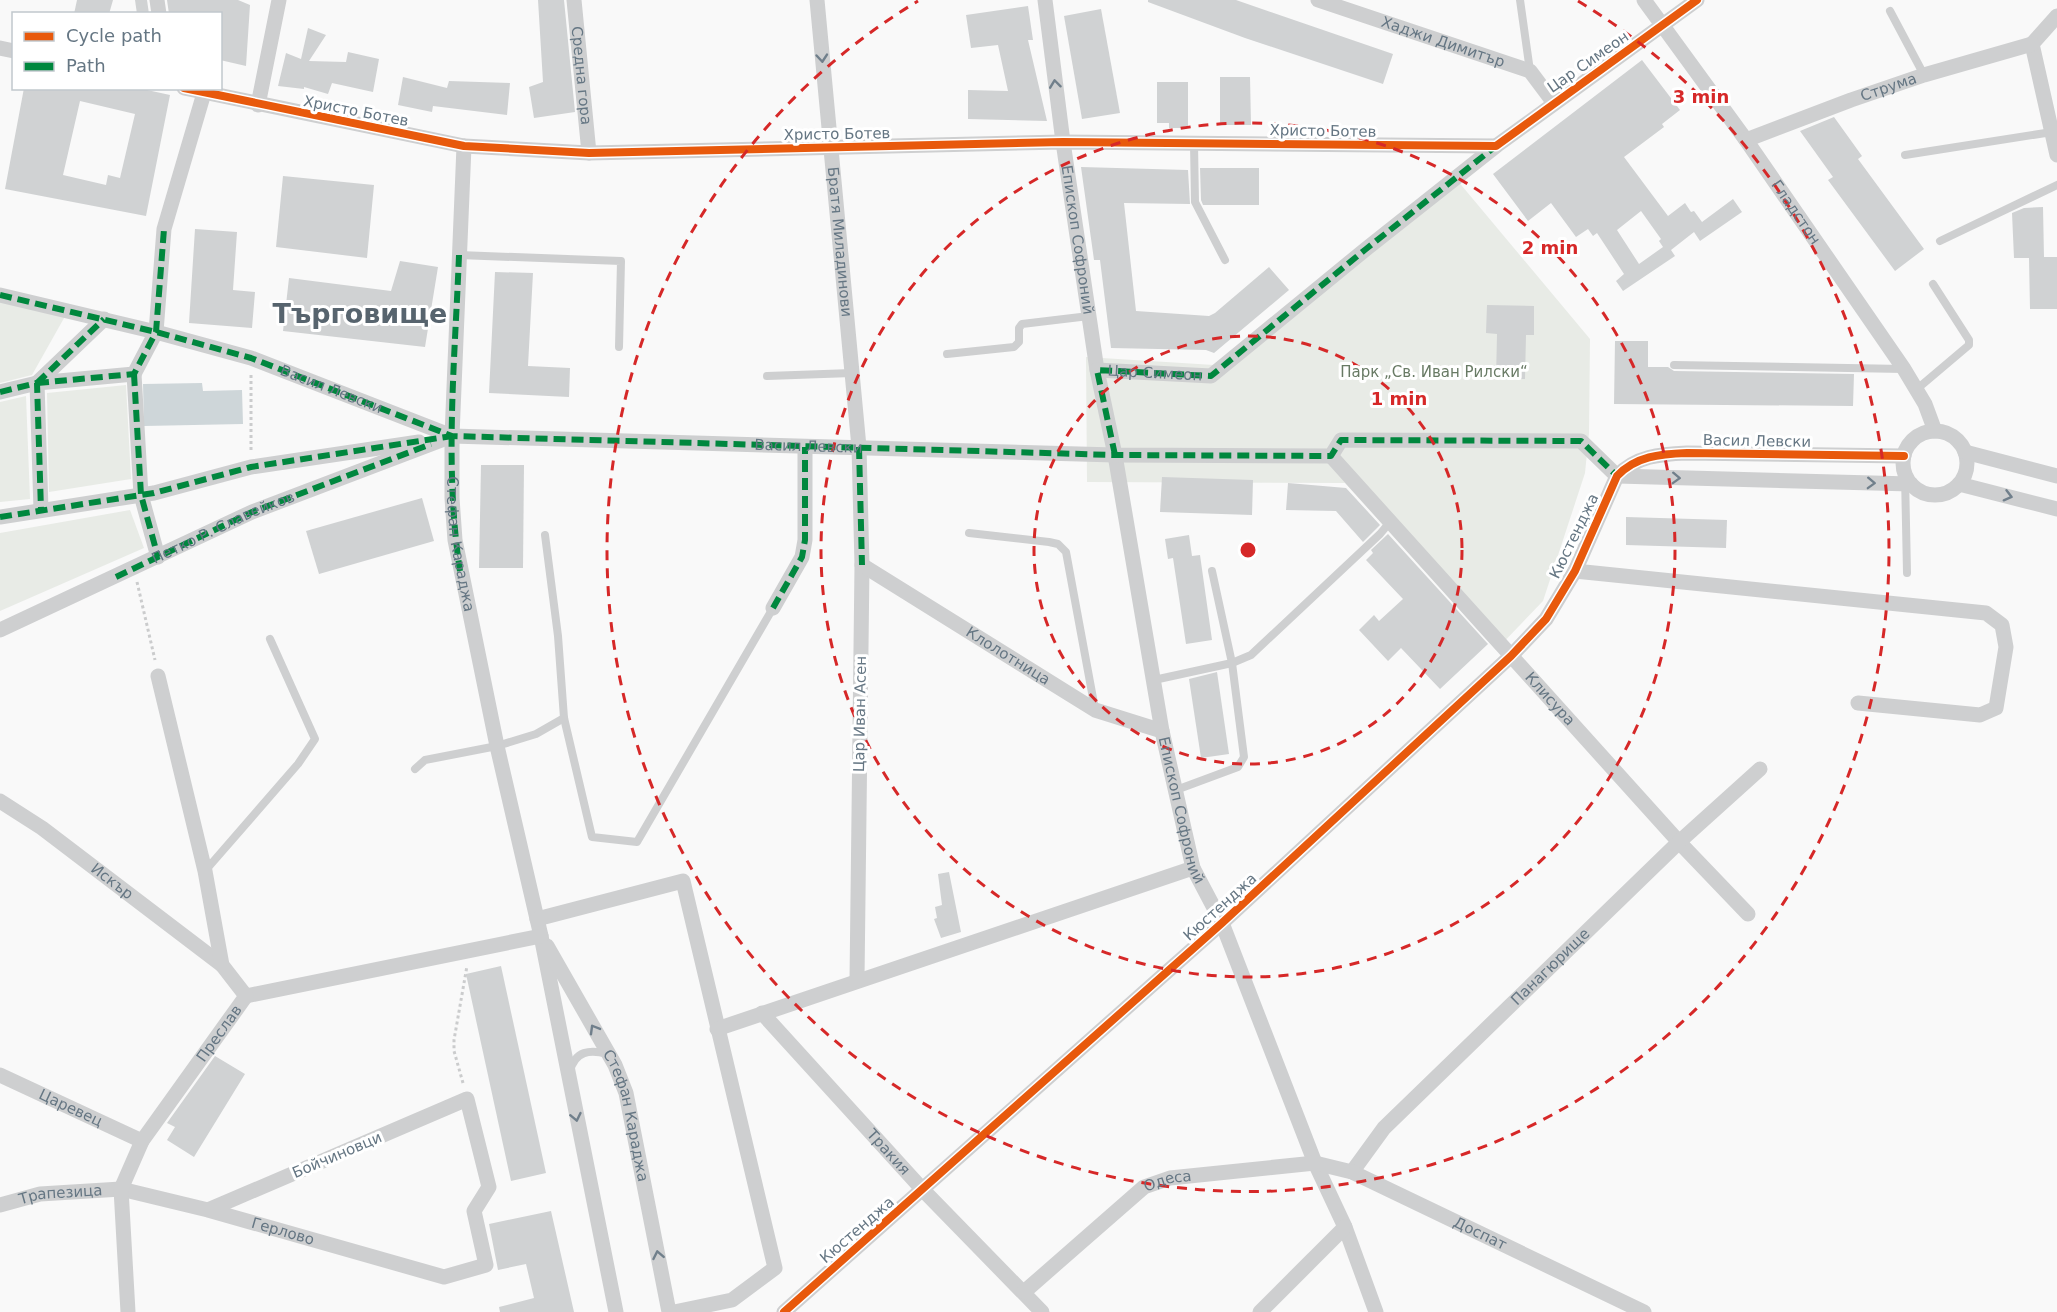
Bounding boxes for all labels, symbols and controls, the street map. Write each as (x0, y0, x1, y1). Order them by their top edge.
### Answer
legend (12, 12, 222, 90)
street label: Хаджи Димитър (1379, 13, 1507, 71)
text: Cycle path (66, 25, 162, 46)
street label: Средна гора (568, 25, 595, 126)
street label: Цар Симеон (1544, 27, 1632, 97)
one-way arrow (815, 54, 828, 63)
text: Path (66, 55, 106, 76)
street label: Струма (1858, 69, 1919, 105)
one-way arrow (1050, 79, 1062, 89)
text: 3 min (1673, 86, 1729, 107)
street label: Христо Ботев (302, 92, 410, 130)
street label: Христо Ботев (1269, 121, 1377, 141)
street label: Христо Ботев (783, 124, 891, 144)
street label: Епископ Софроний (1058, 164, 1098, 316)
street label: Братя Миладинови (824, 166, 856, 318)
street label: Гладстон (1767, 177, 1824, 248)
text: 2 min (1522, 237, 1578, 258)
district label: Търговище (273, 298, 447, 329)
street label: Васил Левски (278, 361, 385, 417)
street label: Цар Симеон (1107, 362, 1203, 385)
park label: Парк „Св. Иван Рилски“ (1340, 363, 1528, 381)
text: 1 min (1371, 388, 1427, 409)
street label: Васил Левски (1703, 431, 1811, 451)
street label: Васил Левски (754, 436, 863, 457)
one-way arrow (1671, 471, 1680, 484)
street label: Стефан Караджа (443, 476, 478, 613)
one-way arrow (1866, 477, 1875, 490)
street label: Петко Р. Славейков (149, 488, 297, 568)
one-way arrow (2003, 489, 2013, 502)
street label: Кюстенджа (1546, 491, 1602, 581)
centre of rings (1238, 540, 1258, 560)
street label: Клолотница (963, 623, 1054, 689)
street label: Цар Иван Асен (850, 656, 870, 772)
street label: Клисура (1521, 668, 1579, 729)
street label: Епископ Софроний (1155, 735, 1209, 887)
street label: Искър (87, 859, 137, 903)
street label: Кюстенджа (1180, 869, 1260, 945)
street label: Панагюрище (1507, 925, 1593, 1009)
street label: Преслав (193, 1001, 246, 1065)
one-way arrow (589, 1024, 601, 1035)
street label: Стефан Караджа (599, 1046, 652, 1183)
street label: Царевец (36, 1085, 105, 1130)
one-way arrow (569, 1112, 582, 1122)
street label: Тракия (862, 1125, 914, 1179)
street label: Бойчиновци (289, 1128, 385, 1182)
street label: Одеса (1141, 1167, 1192, 1195)
street label: Трапезица (16, 1181, 103, 1209)
street label: Кюстенджа (816, 1193, 898, 1267)
street label: Доспат (1451, 1213, 1510, 1254)
street label: Герлово (249, 1214, 316, 1249)
one-way arrow (652, 1250, 665, 1260)

